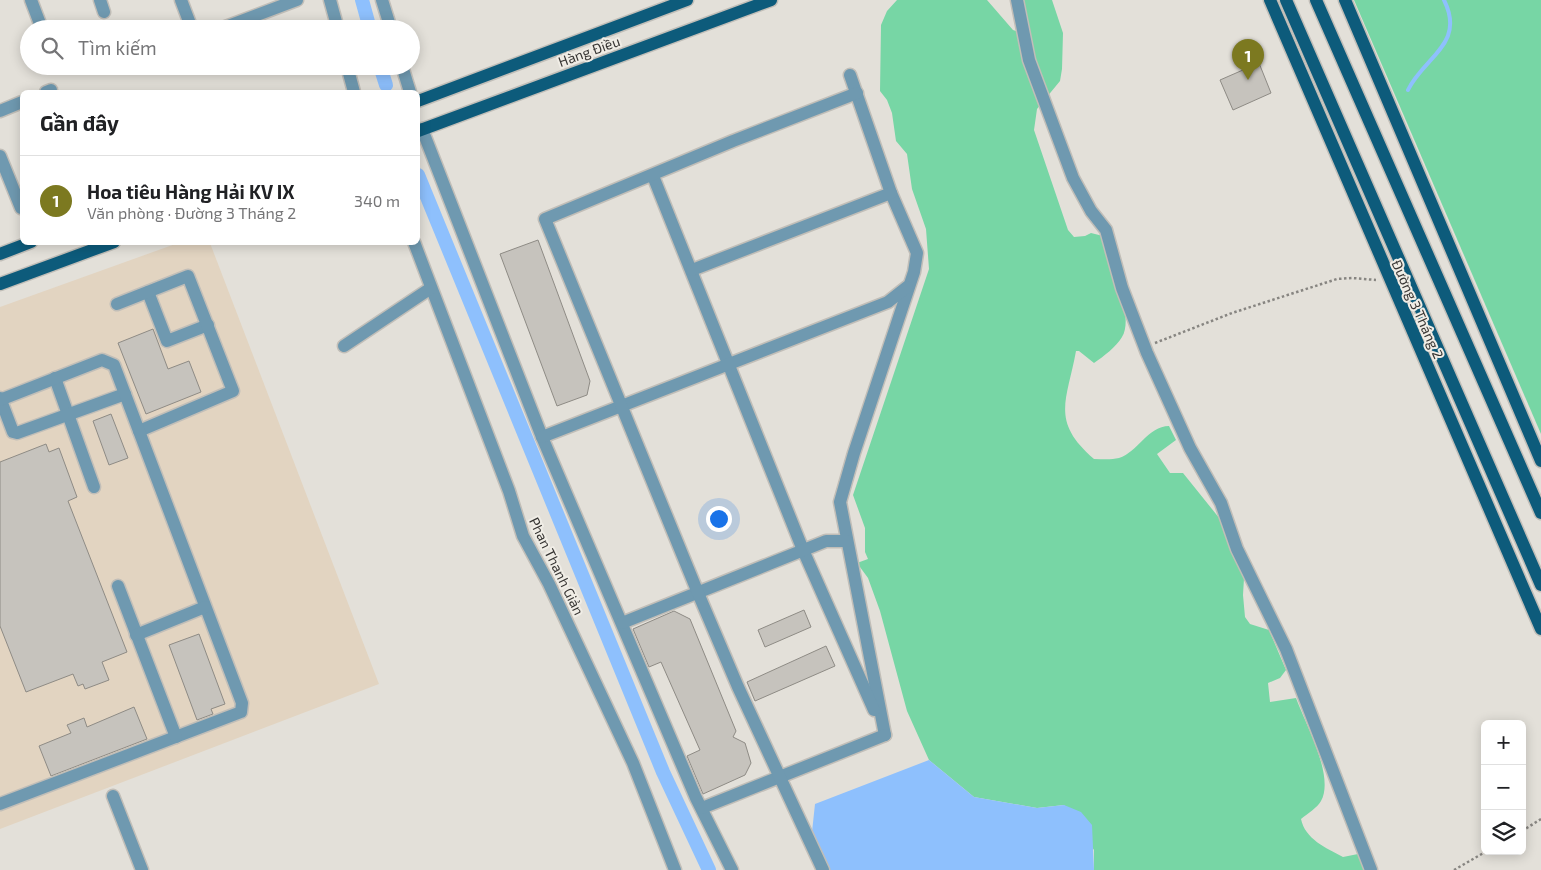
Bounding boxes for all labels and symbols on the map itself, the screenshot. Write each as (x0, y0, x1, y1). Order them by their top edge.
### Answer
street label: Hàng Điều (556, 32, 622, 70)
pin: 1 (1232, 39, 1264, 80)
street label: Đường 3 Tháng 2 (1389, 257, 1447, 361)
your location (706, 506, 732, 532)
street label: Phan Thanh Giản (526, 514, 588, 618)

